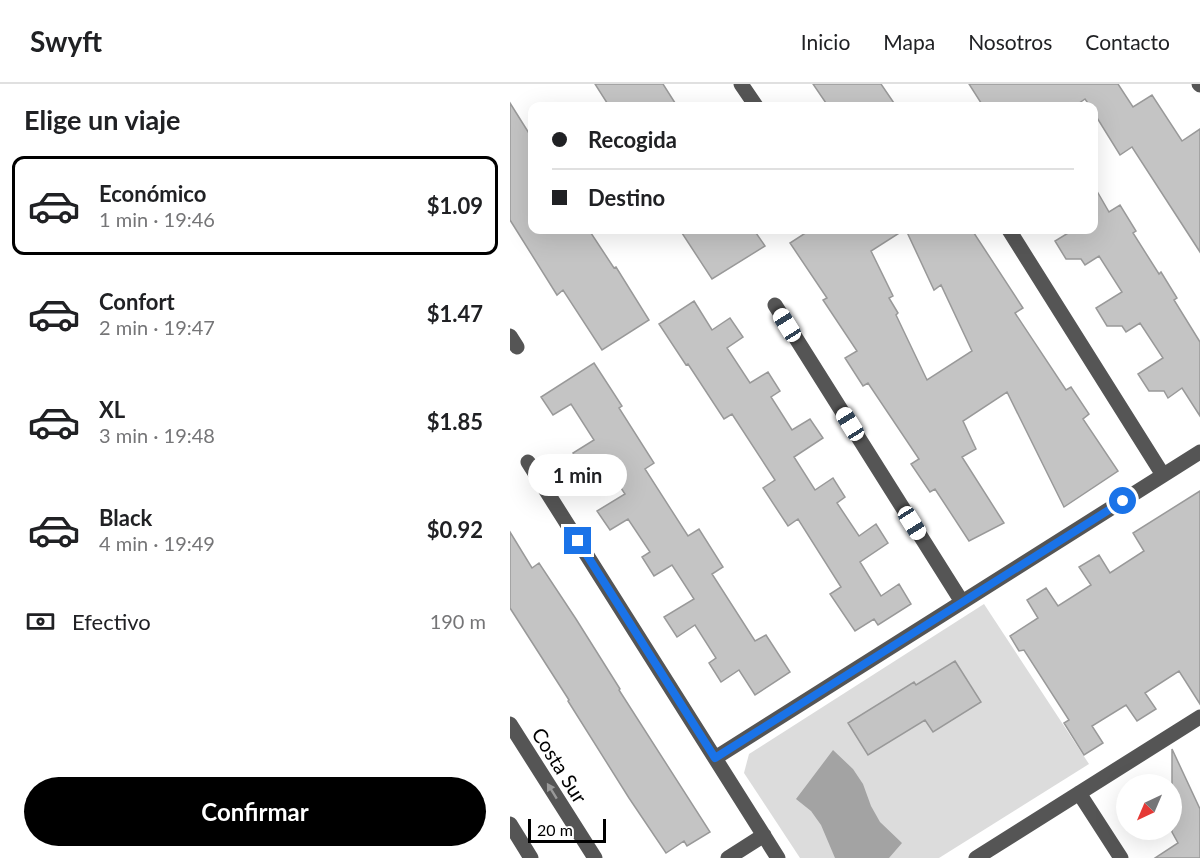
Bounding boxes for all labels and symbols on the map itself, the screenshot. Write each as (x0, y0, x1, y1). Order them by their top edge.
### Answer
car (770, 305, 804, 345)
car (833, 404, 867, 444)
callout: 1 min (529, 454, 628, 496)
route start (1109, 487, 1136, 514)
car (895, 503, 929, 543)
route end (564, 527, 591, 554)
street label: Costa Sur (527, 723, 593, 808)
north arrow (1116, 774, 1182, 840)
one-way arrow (547, 783, 558, 799)
scale bar (528, 816, 606, 844)

